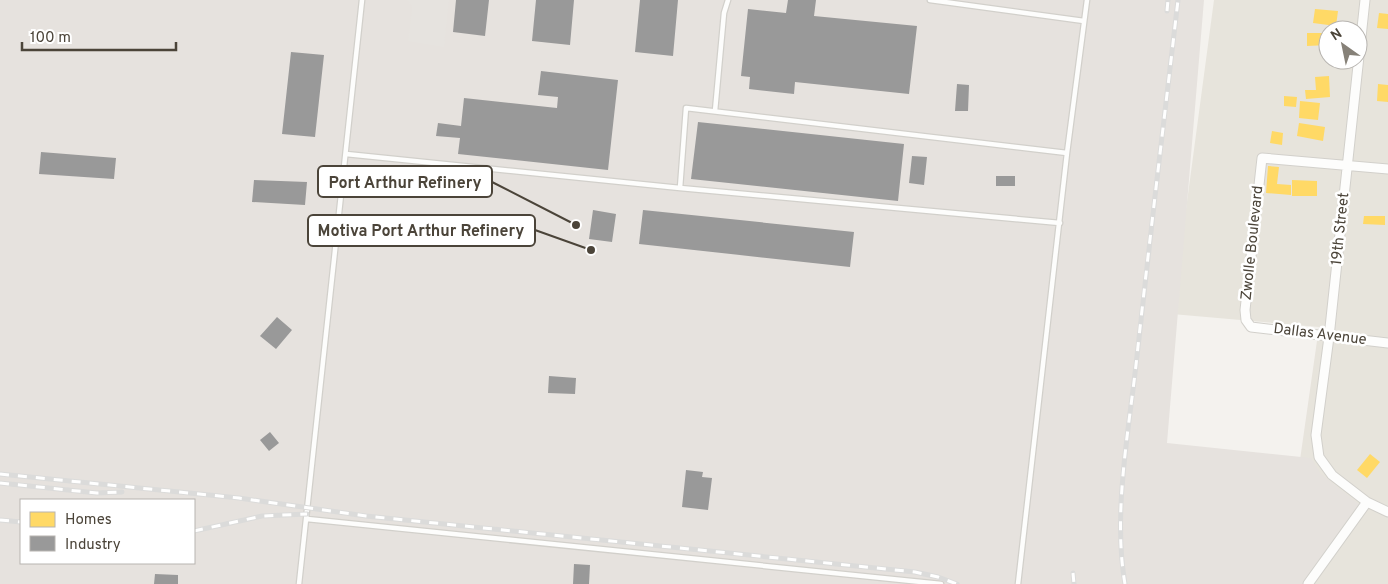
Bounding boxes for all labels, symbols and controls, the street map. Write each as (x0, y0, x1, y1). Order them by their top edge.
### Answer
scale bar (22, 20, 176, 52)
north arrow (1318, 20, 1368, 70)
text: N (1328, 25, 1346, 45)
text: 100 m (30, 29, 71, 48)
callout: Port Arthur Refinery (318, 166, 492, 197)
text: Port Arthur Refinery (328, 174, 482, 194)
street label: Zwolle Boulevard (1238, 185, 1268, 301)
street label: 19th Street (1328, 192, 1354, 266)
callout: Motiva Port Arthur Refinery (308, 215, 535, 246)
text: Motiva Port Arthur Refinery (318, 222, 524, 242)
street label: Dallas Avenue (1272, 320, 1368, 350)
legend (20, 499, 195, 564)
text: Homes (65, 511, 112, 530)
text: Industry (65, 536, 121, 555)

